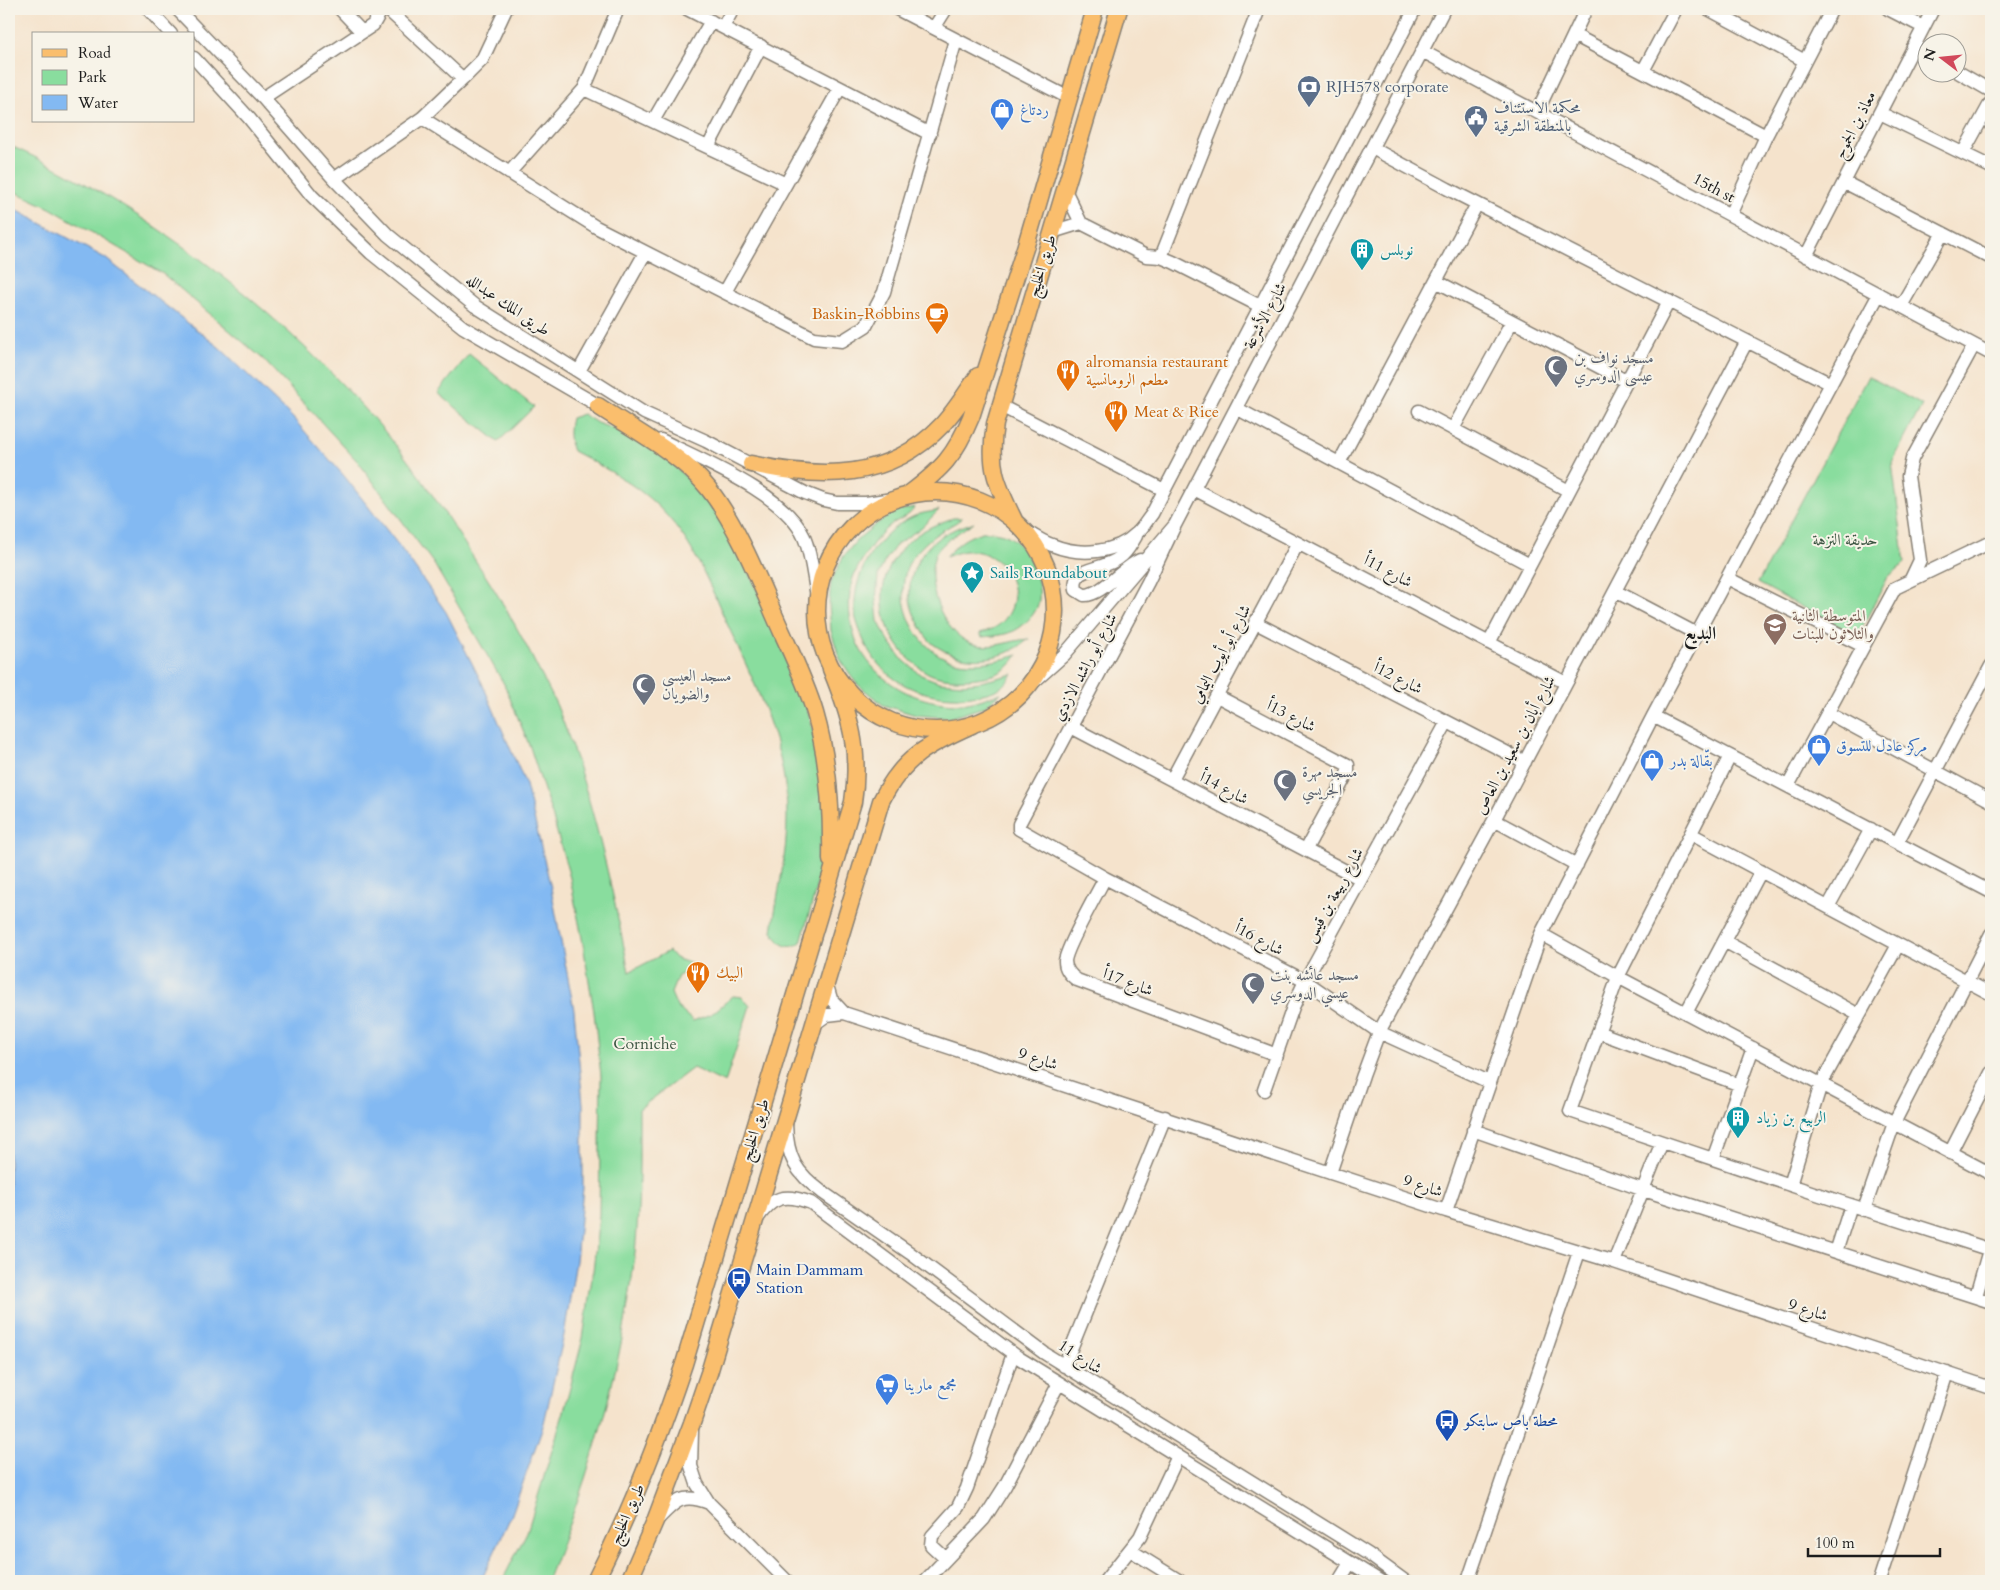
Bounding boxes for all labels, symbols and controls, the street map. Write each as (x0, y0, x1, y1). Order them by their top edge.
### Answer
legend (32, 32, 195, 122)
north arrow (1918, 32, 1968, 82)
text: Road (78, 43, 111, 63)
text: N (1919, 46, 1941, 63)
text: Park (78, 67, 107, 87)
bank icon: RJH578 corporate (1296, 74, 1322, 108)
place label: RJH578 corporate (1326, 76, 1449, 98)
street label: معاذ بن الجموح (1829, 87, 1884, 164)
text: Water (77, 93, 119, 113)
shop icon: ردتاغ (989, 97, 1015, 131)
place label: محكمة الاستئناف بالمنطقة الشرقية (1494, 97, 1581, 137)
place label: ردتاغ (1020, 99, 1049, 123)
public building icon: محكمة الاستئناف بالمنطقة الشرقية (1463, 104, 1489, 138)
street label: 15th st (1689, 168, 1739, 208)
street label: طريق الخليج (1022, 232, 1065, 301)
building icon: نوبلس (1349, 237, 1375, 271)
place label: نوبلس (1380, 239, 1413, 261)
street label: طريق الملك عبدالله (461, 269, 555, 341)
street label: شارع الأشرعة (1237, 278, 1293, 354)
cafe icon: Baskin-Robbins (924, 301, 950, 335)
place label: Baskin-Robbins (812, 303, 920, 325)
place label: مسجد نواف بن عيسى الدوسري (1574, 347, 1654, 388)
place label: alromansia restaurant مطعم الرومانسية (1086, 351, 1228, 395)
mosque icon: مسجد نواف بن عيسى الدوسري (1543, 354, 1569, 388)
restaurant icon: alromansia restaurant مطعم الرومانسية (1055, 358, 1081, 392)
restaurant icon: Meat & Rice (1103, 399, 1129, 433)
place label: Meat & Rice (1134, 401, 1219, 423)
park label: حديقة النزهة (1812, 529, 1878, 551)
street label: شارع 11أ (1359, 548, 1417, 595)
place icon: Sails Roundabout (959, 560, 985, 594)
place label: Sails Roundabout (990, 562, 1107, 584)
street label: شارع أبو أيوب اليمامي (1185, 600, 1258, 708)
place label: المتوسطة الثانية والثلاثون للبنات (1792, 605, 1874, 645)
street label: شارع أبو راشد الازدي (1046, 609, 1124, 726)
school or university icon: المتوسطة الثانية والثلاثون للبنات (1762, 612, 1788, 646)
district label: البديع (1684, 621, 1716, 650)
street label: شارع 12أ (1369, 655, 1427, 701)
place label: مسجد العيسى والضويان (662, 665, 731, 705)
street label: شارع أبان بن سعيد بن العاص (1468, 671, 1563, 819)
mosque icon: مسجد العيسى والضويان (631, 672, 657, 706)
street label: شارع 13أ (1262, 693, 1320, 739)
shop icon: مركز عادل للتسوق (1806, 733, 1832, 767)
place label: مركز عادل للتسوق (1836, 735, 1927, 757)
shop icon: بقّالة بدر (1639, 748, 1665, 782)
place label: بقّالة بدر (1668, 749, 1713, 772)
place label: مسجد مهرة الجريسي (1302, 761, 1358, 805)
street label: شارع 14أ (1195, 765, 1253, 812)
mosque icon: مسجد مهرة الجريسي (1272, 768, 1298, 802)
street label: شارع ربيعة بن قيس (1299, 844, 1371, 947)
street label: شارع 16أ (1230, 916, 1288, 963)
restaurant icon: البيك (685, 960, 711, 994)
street label: شارع 17أ (1099, 961, 1157, 1003)
place label: البيك (716, 962, 743, 984)
place label: مسجد عائشه بنت عيسي الدوسري (1270, 964, 1359, 1008)
mosque icon: مسجد عائشه بنت عيسي الدوسري (1240, 971, 1266, 1005)
park label: Corniche (613, 1033, 677, 1055)
street label: شارع 9 (1015, 1042, 1061, 1078)
street label: طريق الخليج (735, 1096, 778, 1165)
building icon: الربيع بن زياد (1725, 1105, 1751, 1139)
place label: الربيع بن زياد (1756, 1107, 1826, 1133)
street label: شارع 9 (1400, 1169, 1446, 1205)
place label: Main Dammam Station (756, 1259, 864, 1299)
bus stop icon: Main Dammam Station (726, 1266, 752, 1300)
street label: شارع 9 (1785, 1293, 1831, 1329)
street label: شارع 11 (1053, 1335, 1106, 1381)
supermarket icon: مجمع مارينا (874, 1372, 900, 1406)
place label: مجمع مارينا (904, 1374, 957, 1400)
bus stop icon: محطة باص سابتكو (1434, 1408, 1460, 1442)
place label: محطة باص سابتكو (1462, 1410, 1558, 1432)
street label: طريق الخليج (604, 1480, 653, 1549)
scale bar (1808, 1525, 1940, 1557)
text: 100 m (1815, 1533, 1855, 1553)

